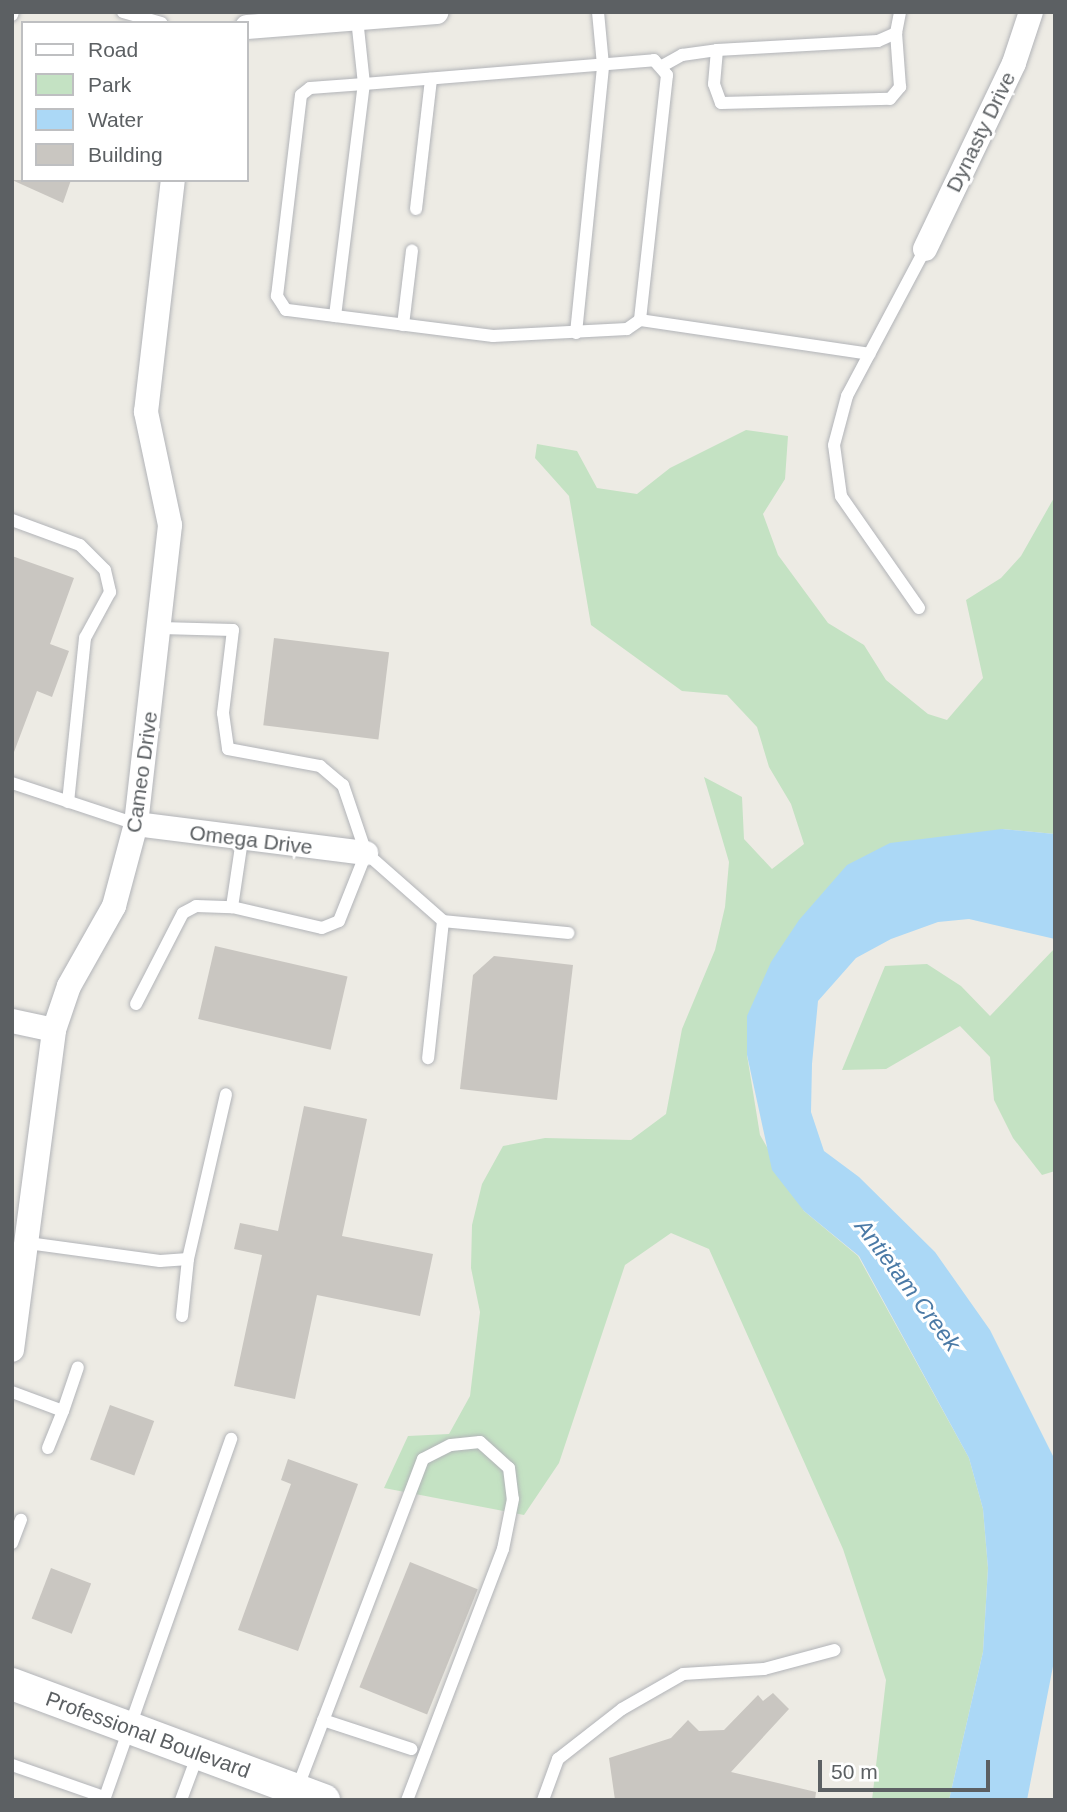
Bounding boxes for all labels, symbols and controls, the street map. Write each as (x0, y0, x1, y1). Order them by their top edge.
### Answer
legend (21, 21, 248, 182)
text: Road (88, 38, 138, 61)
street label: Dynasty Drive (941, 68, 1021, 196)
text: Park (88, 73, 131, 96)
text: Water (88, 108, 143, 131)
text: Building (88, 143, 163, 166)
street label: Cameo Drive (121, 710, 163, 834)
street label: Omega Drive (188, 820, 314, 860)
water label: Antietam Creek (849, 1213, 967, 1357)
street label: Professional Boulevard (42, 1686, 254, 1784)
scale bar (822, 1745, 993, 1789)
text: 50 m (831, 1760, 878, 1783)

